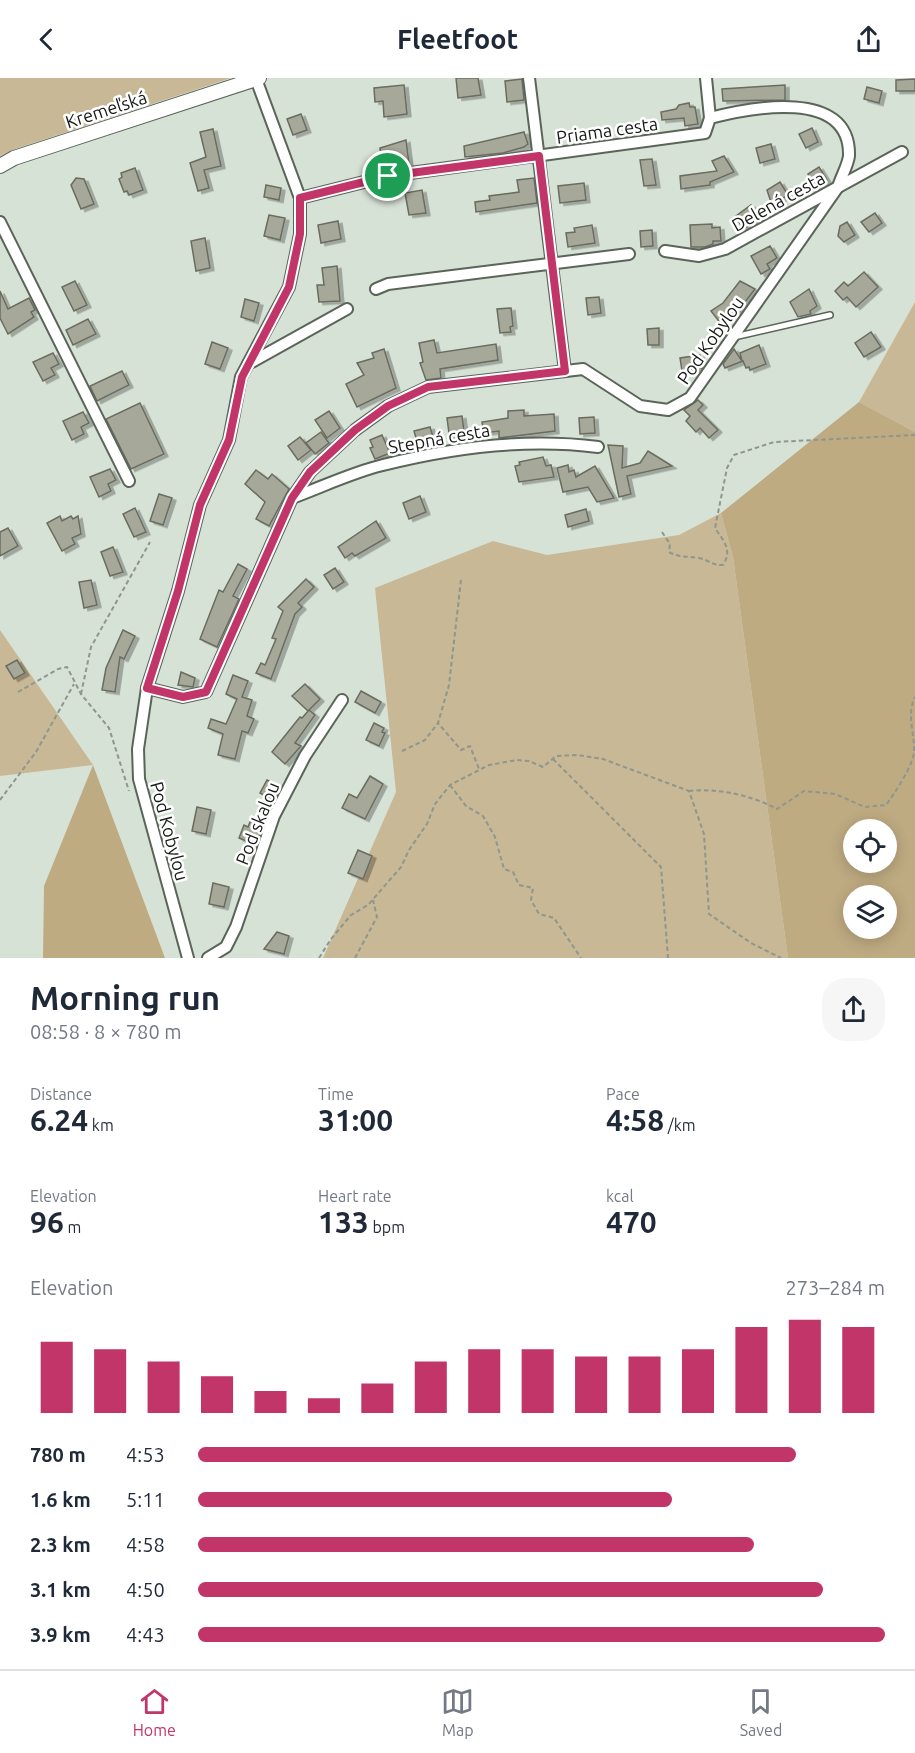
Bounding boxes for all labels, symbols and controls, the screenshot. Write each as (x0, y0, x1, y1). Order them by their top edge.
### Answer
icon: back (30, 23, 63, 56)
icon: share (852, 23, 885, 56)
text: Fleetfoot (397, 24, 518, 54)
street label: Kremeľská (63, 86, 149, 132)
street label: Priama cesta (555, 113, 659, 147)
pin (362, 150, 413, 201)
icon: arrive (371, 159, 404, 192)
street label: Delená cesta (728, 167, 828, 235)
street label: Pod Kobylou (673, 293, 747, 387)
street label: Stepná cesta (387, 419, 491, 457)
street label: Pod Kobylou (147, 779, 193, 883)
street label: Pod skalou (231, 779, 283, 867)
map controls (843, 819, 897, 939)
button: locate (843, 819, 897, 873)
button: layers (843, 885, 897, 939)
button: share (822, 978, 885, 1041)
text: Morning run (30, 979, 220, 1016)
text: 08:58 · 8 × 780 m (30, 1020, 182, 1043)
text: Distance (30, 1085, 92, 1103)
text: Time (318, 1085, 354, 1103)
text: Pace (606, 1085, 640, 1103)
text: 6.24 (30, 1103, 88, 1137)
text: 31:00 (318, 1103, 393, 1137)
text: 4:58 (606, 1103, 664, 1137)
text: km (88, 1116, 114, 1134)
text: /km (664, 1116, 696, 1134)
text: Elevation (30, 1187, 97, 1205)
text: Heart rate (318, 1187, 392, 1205)
text: kcal (606, 1187, 634, 1205)
text: 96 (30, 1205, 64, 1239)
text: 133 (318, 1205, 369, 1239)
text: 470 (606, 1205, 657, 1239)
text: m (64, 1218, 81, 1236)
text: bpm (369, 1218, 405, 1236)
text: Elevation (30, 1276, 113, 1299)
text: 273–284 m (786, 1276, 885, 1299)
text: 780 m (30, 1443, 86, 1466)
text: 4:53 (126, 1443, 165, 1466)
text: 1.6 km (30, 1488, 91, 1511)
text: 5:11 (126, 1488, 165, 1511)
text: 2.3 km (30, 1533, 91, 1556)
text: 4:58 (126, 1533, 165, 1556)
text: 3.1 km (30, 1578, 91, 1601)
text: 4:50 (126, 1578, 165, 1601)
text: 3.9 km (30, 1623, 91, 1646)
text: 4:43 (126, 1623, 165, 1646)
tab: Home (133, 1685, 176, 1739)
tab: Map (441, 1685, 474, 1739)
tab: Saved (740, 1685, 782, 1739)

